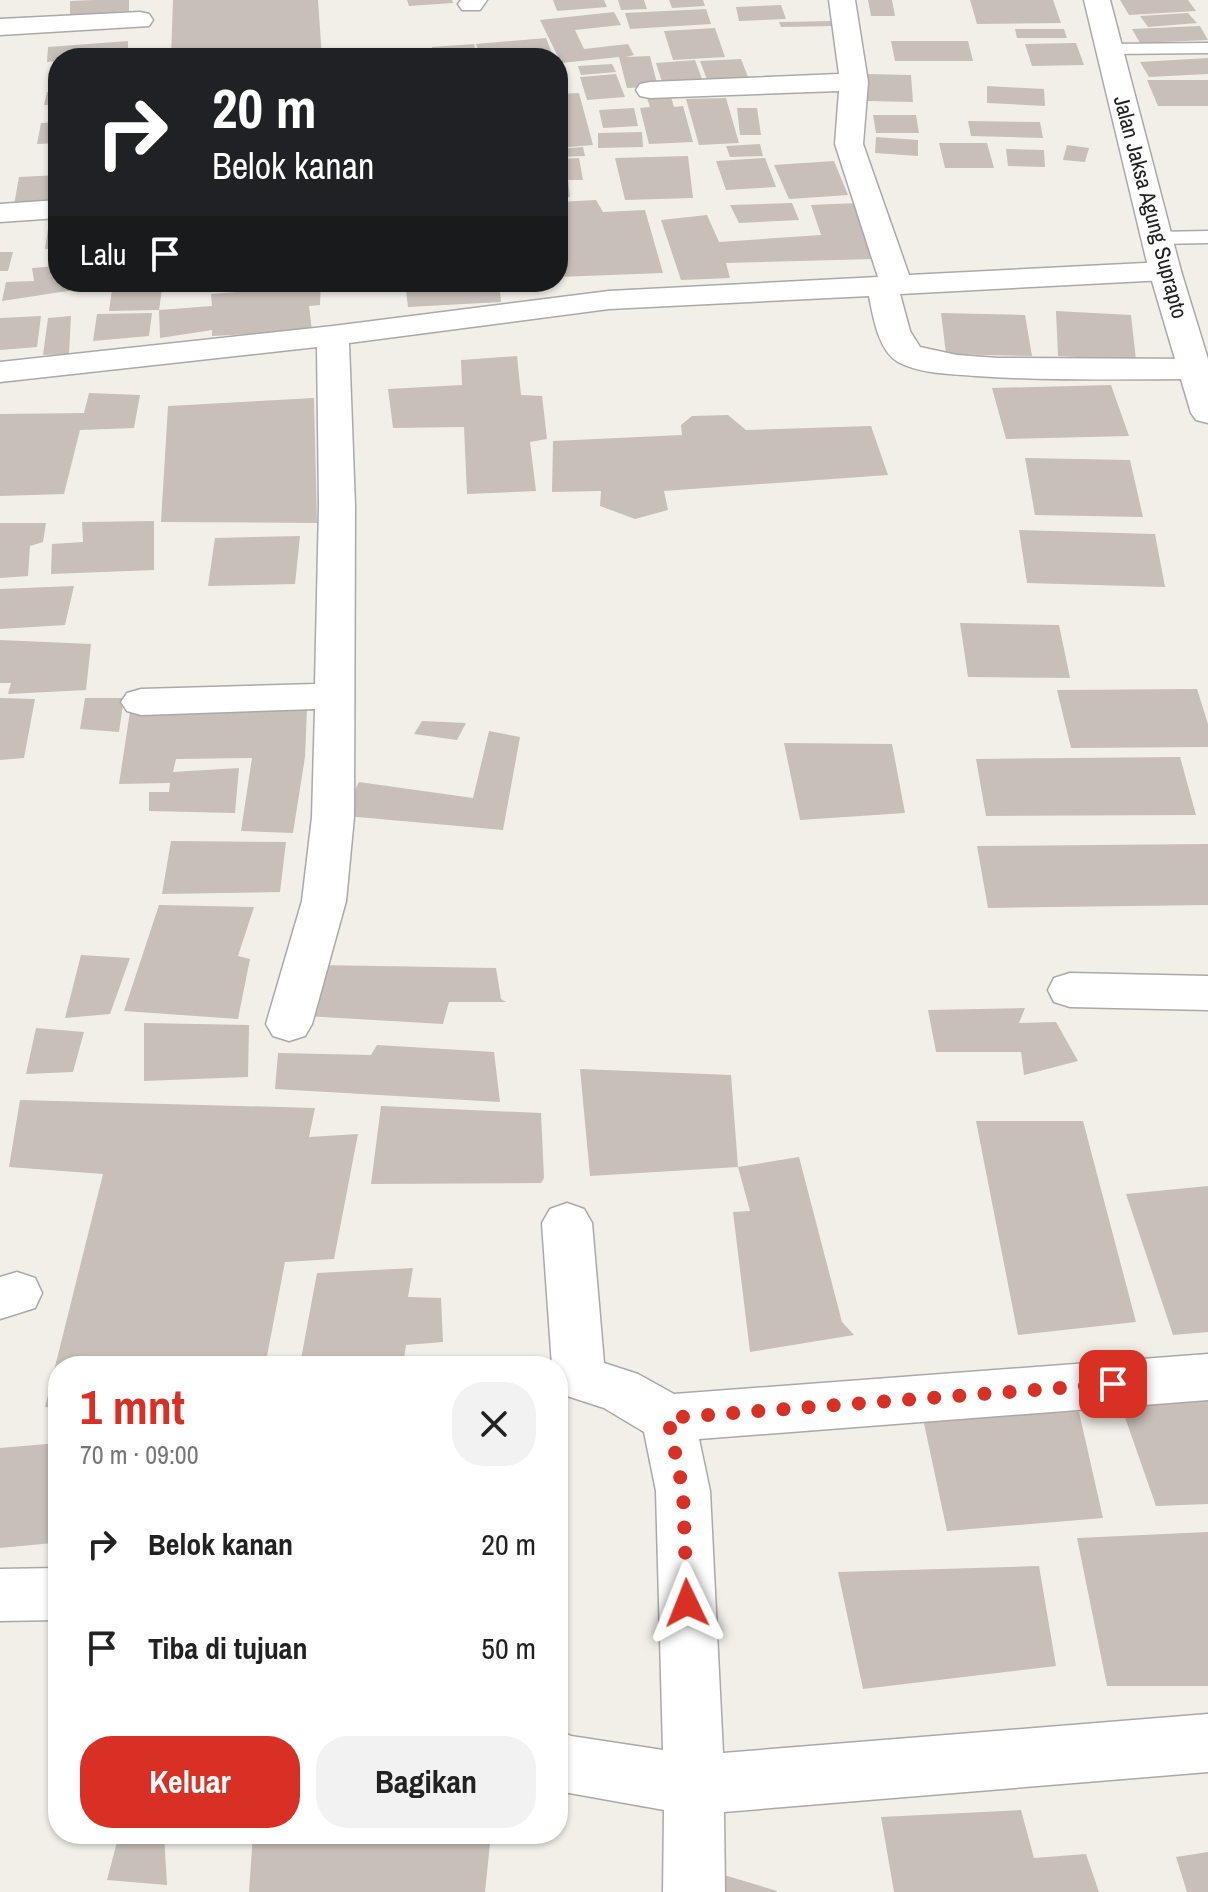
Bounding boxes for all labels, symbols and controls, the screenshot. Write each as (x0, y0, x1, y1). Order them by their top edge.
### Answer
text: 20 m (212, 70, 317, 145)
icon: right (80, 80, 184, 184)
street label: Jalan Jaksa Agung Suprapto (1107, 92, 1195, 322)
text: Belok kanan (212, 142, 374, 190)
icon: arrive (143, 232, 187, 276)
text: Lalu (80, 234, 127, 274)
pin (1079, 1350, 1147, 1418)
icon: arrive (1091, 1362, 1135, 1406)
text: 1 mnt (80, 1374, 185, 1439)
button: close (452, 1382, 536, 1466)
text: 70 m · 09:00 (80, 1437, 199, 1472)
icon: right (80, 1522, 124, 1566)
text: Belok kanan (148, 1524, 293, 1564)
text: 20 m (481, 1524, 536, 1564)
position arrow (645, 1561, 729, 1645)
icon: arrive (80, 1626, 124, 1670)
text: Tiba di tujuan (148, 1628, 308, 1668)
text: 50 m (481, 1628, 536, 1668)
button: Keluar (80, 1736, 300, 1828)
button: Bagikan (316, 1736, 536, 1828)

